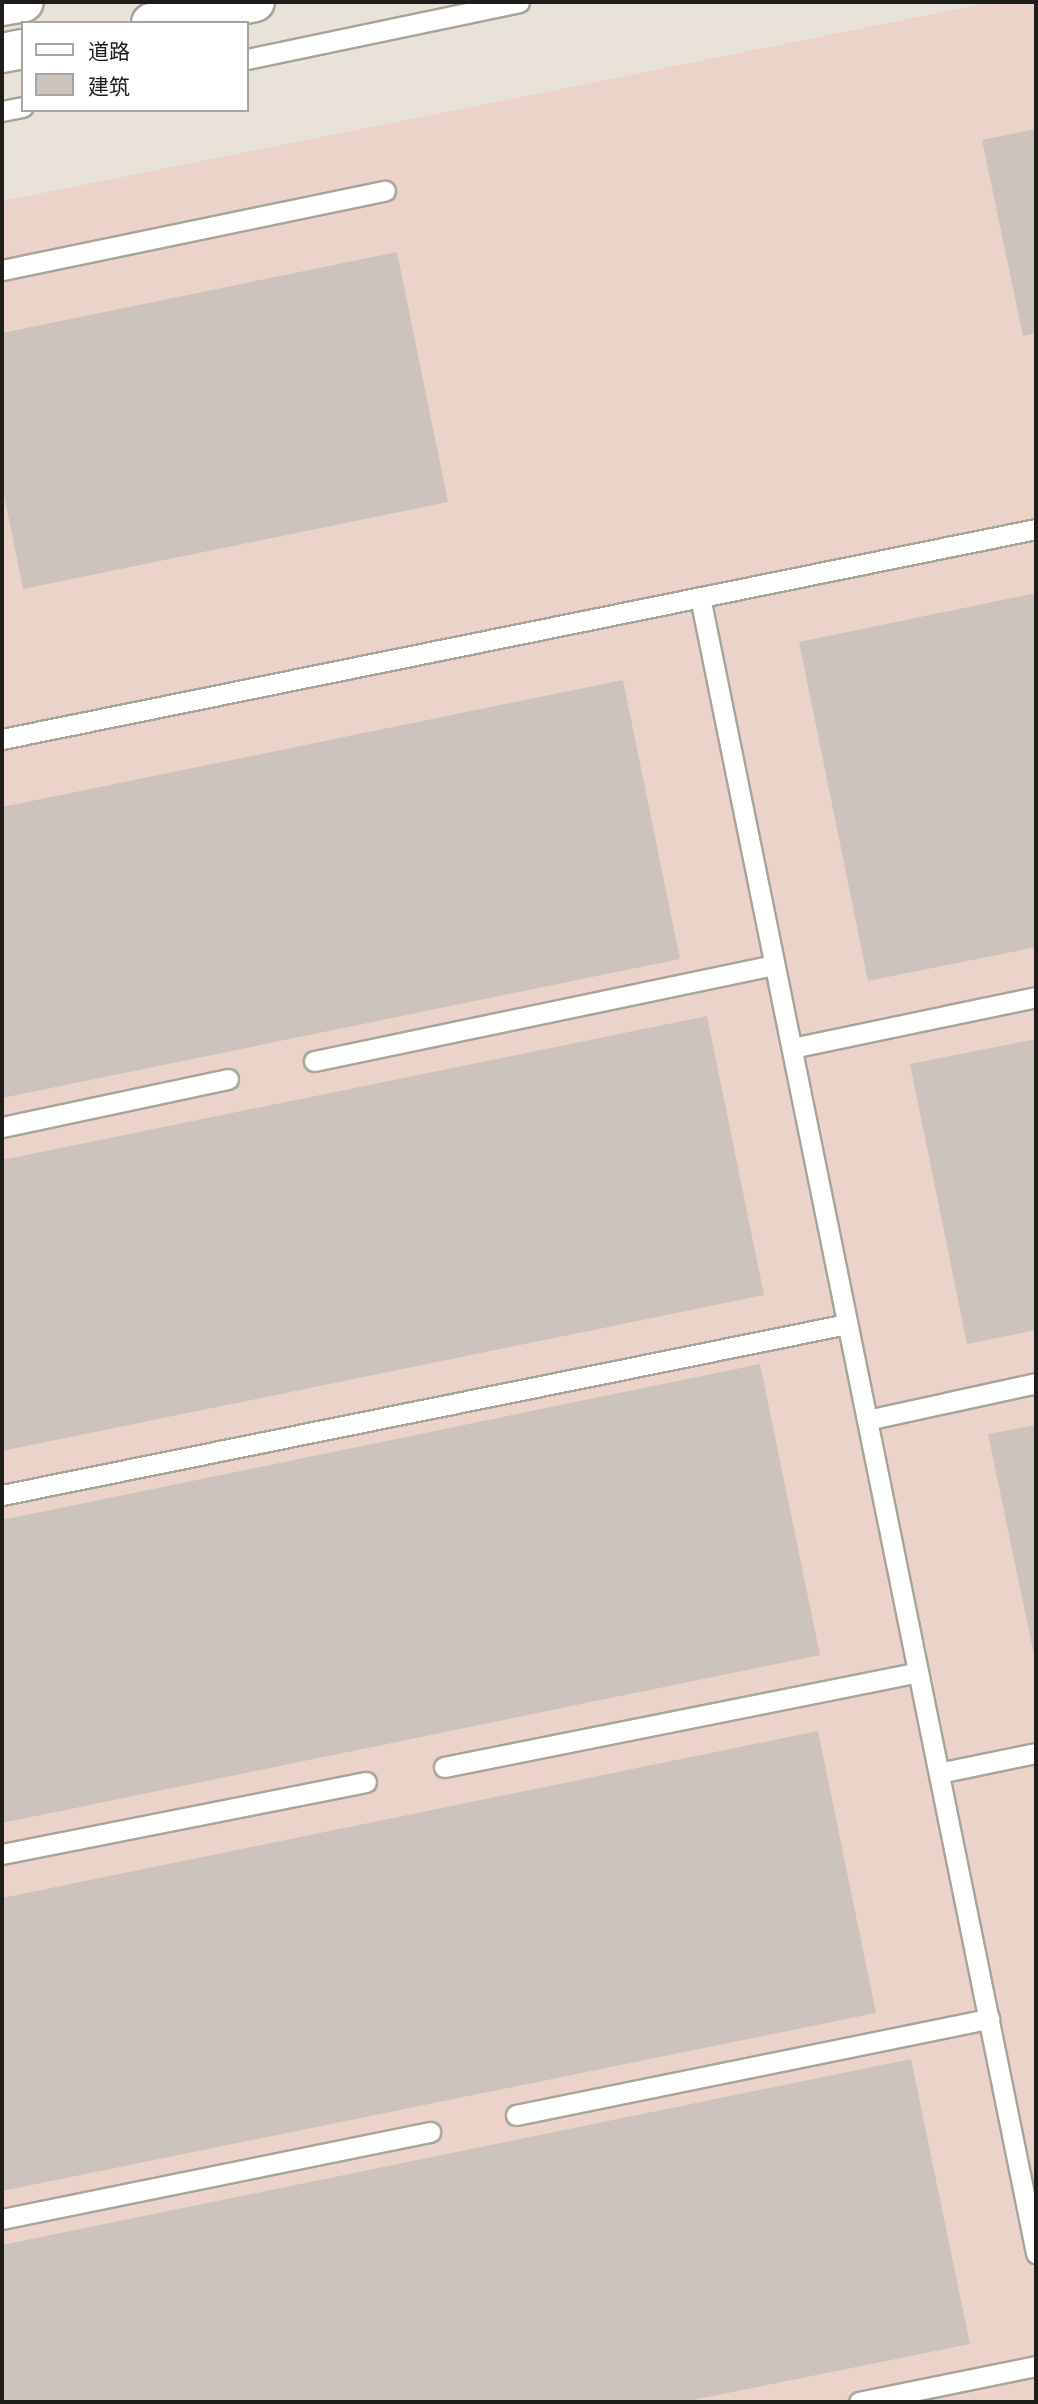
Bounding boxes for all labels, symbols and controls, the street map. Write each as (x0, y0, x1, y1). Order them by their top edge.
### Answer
legend (21, 21, 248, 112)
text: 道路 (88, 38, 130, 63)
text: 建筑 (88, 73, 130, 98)

